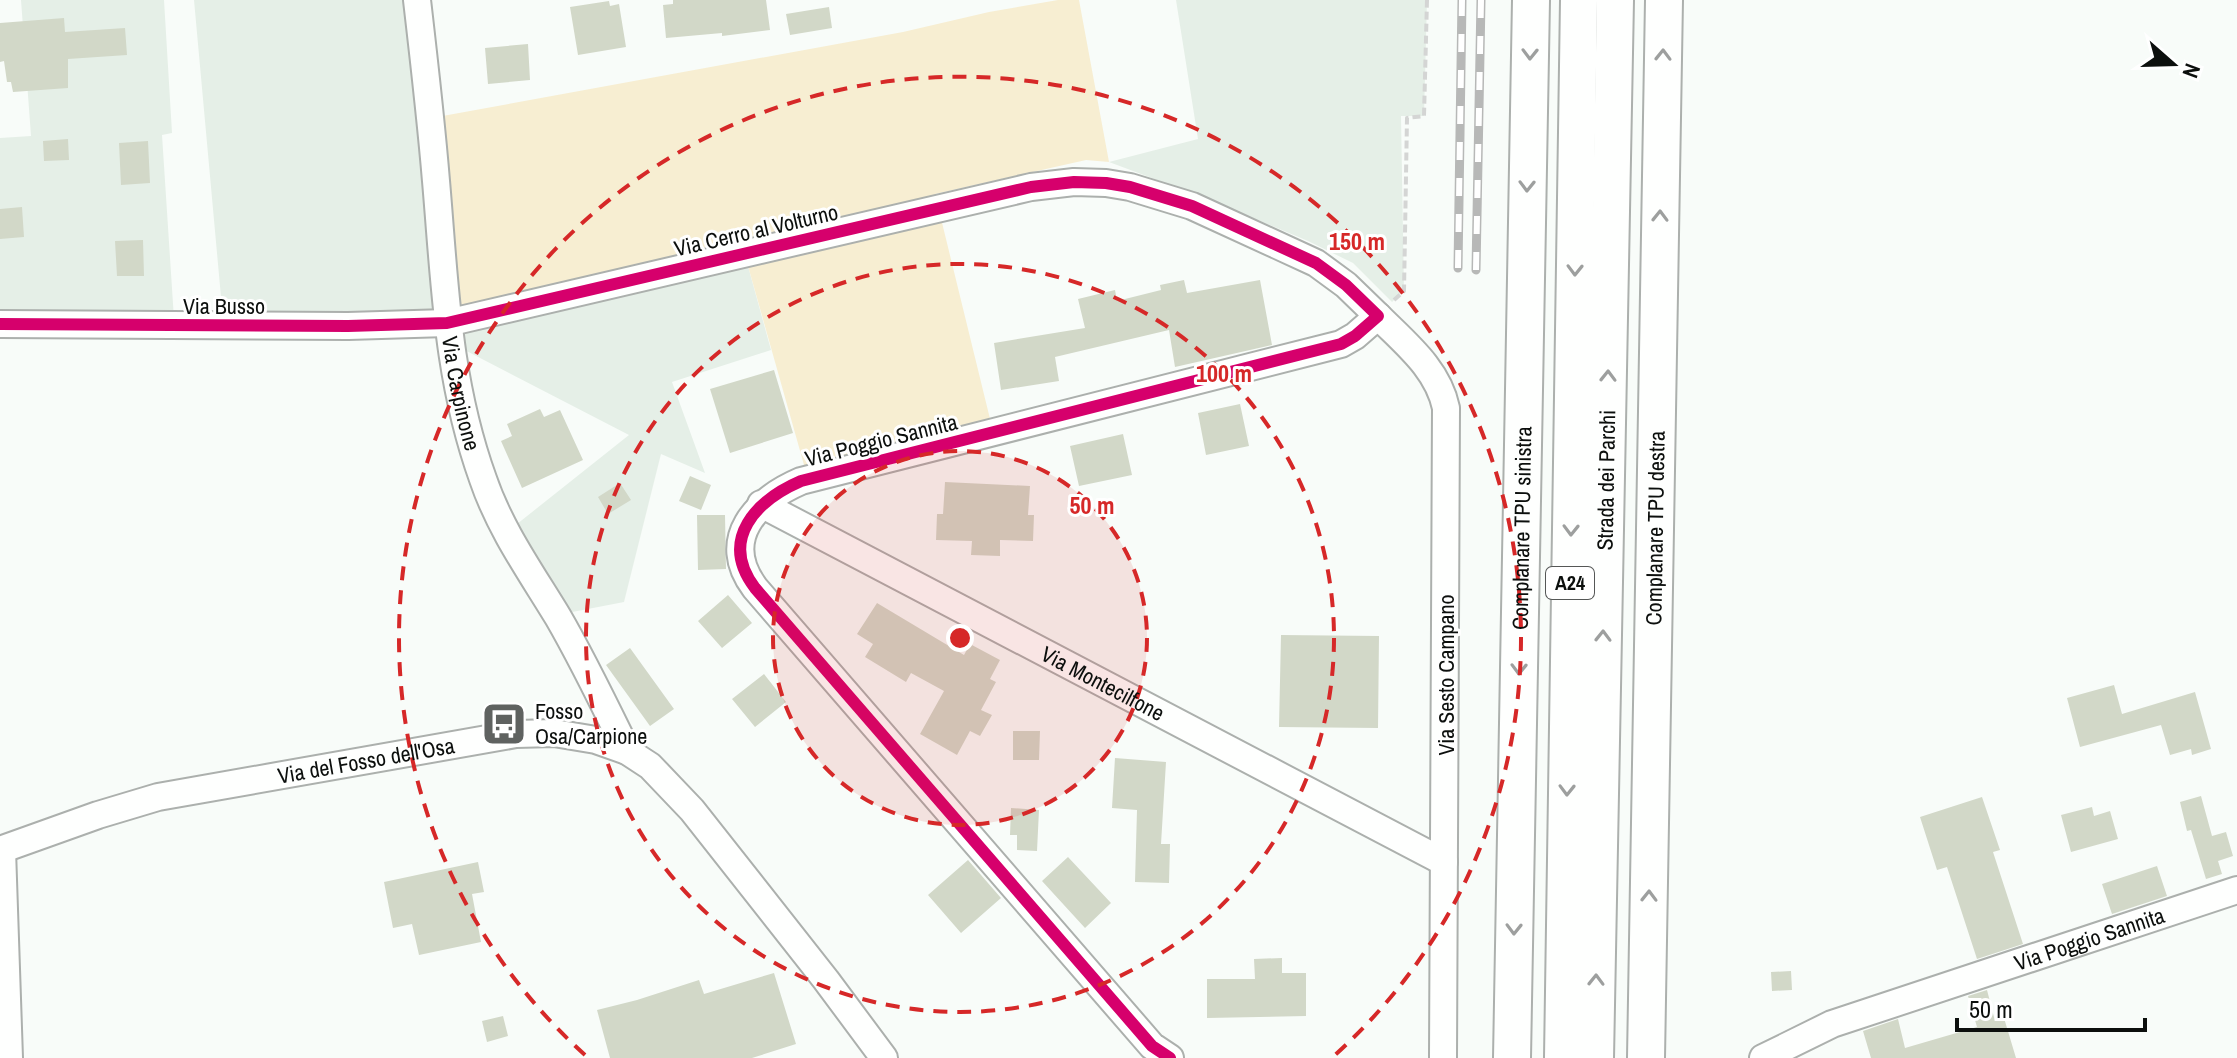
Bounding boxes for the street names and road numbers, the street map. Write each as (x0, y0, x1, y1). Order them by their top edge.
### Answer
street label: Via Cerro al Volturno (671, 197, 841, 263)
street label: Via Busso (183, 291, 265, 321)
street label: Via Carpinone (435, 334, 488, 454)
street label: Via Poggio Sannita (802, 407, 960, 473)
street label: Strada dei Parchi (1590, 410, 1622, 551)
street label: Complanare TPU sinistra (1505, 426, 1538, 630)
street label: Complanare TPU destra (1638, 431, 1672, 626)
road number: A24 (1546, 567, 1594, 599)
street label: Via Sesto Campano (1431, 594, 1461, 756)
street label: Via Montecilfone (1036, 639, 1170, 728)
street label: Via del Fosso dell'Osa (275, 730, 457, 791)
street label: Via Poggio Sannita (2010, 900, 2168, 978)

